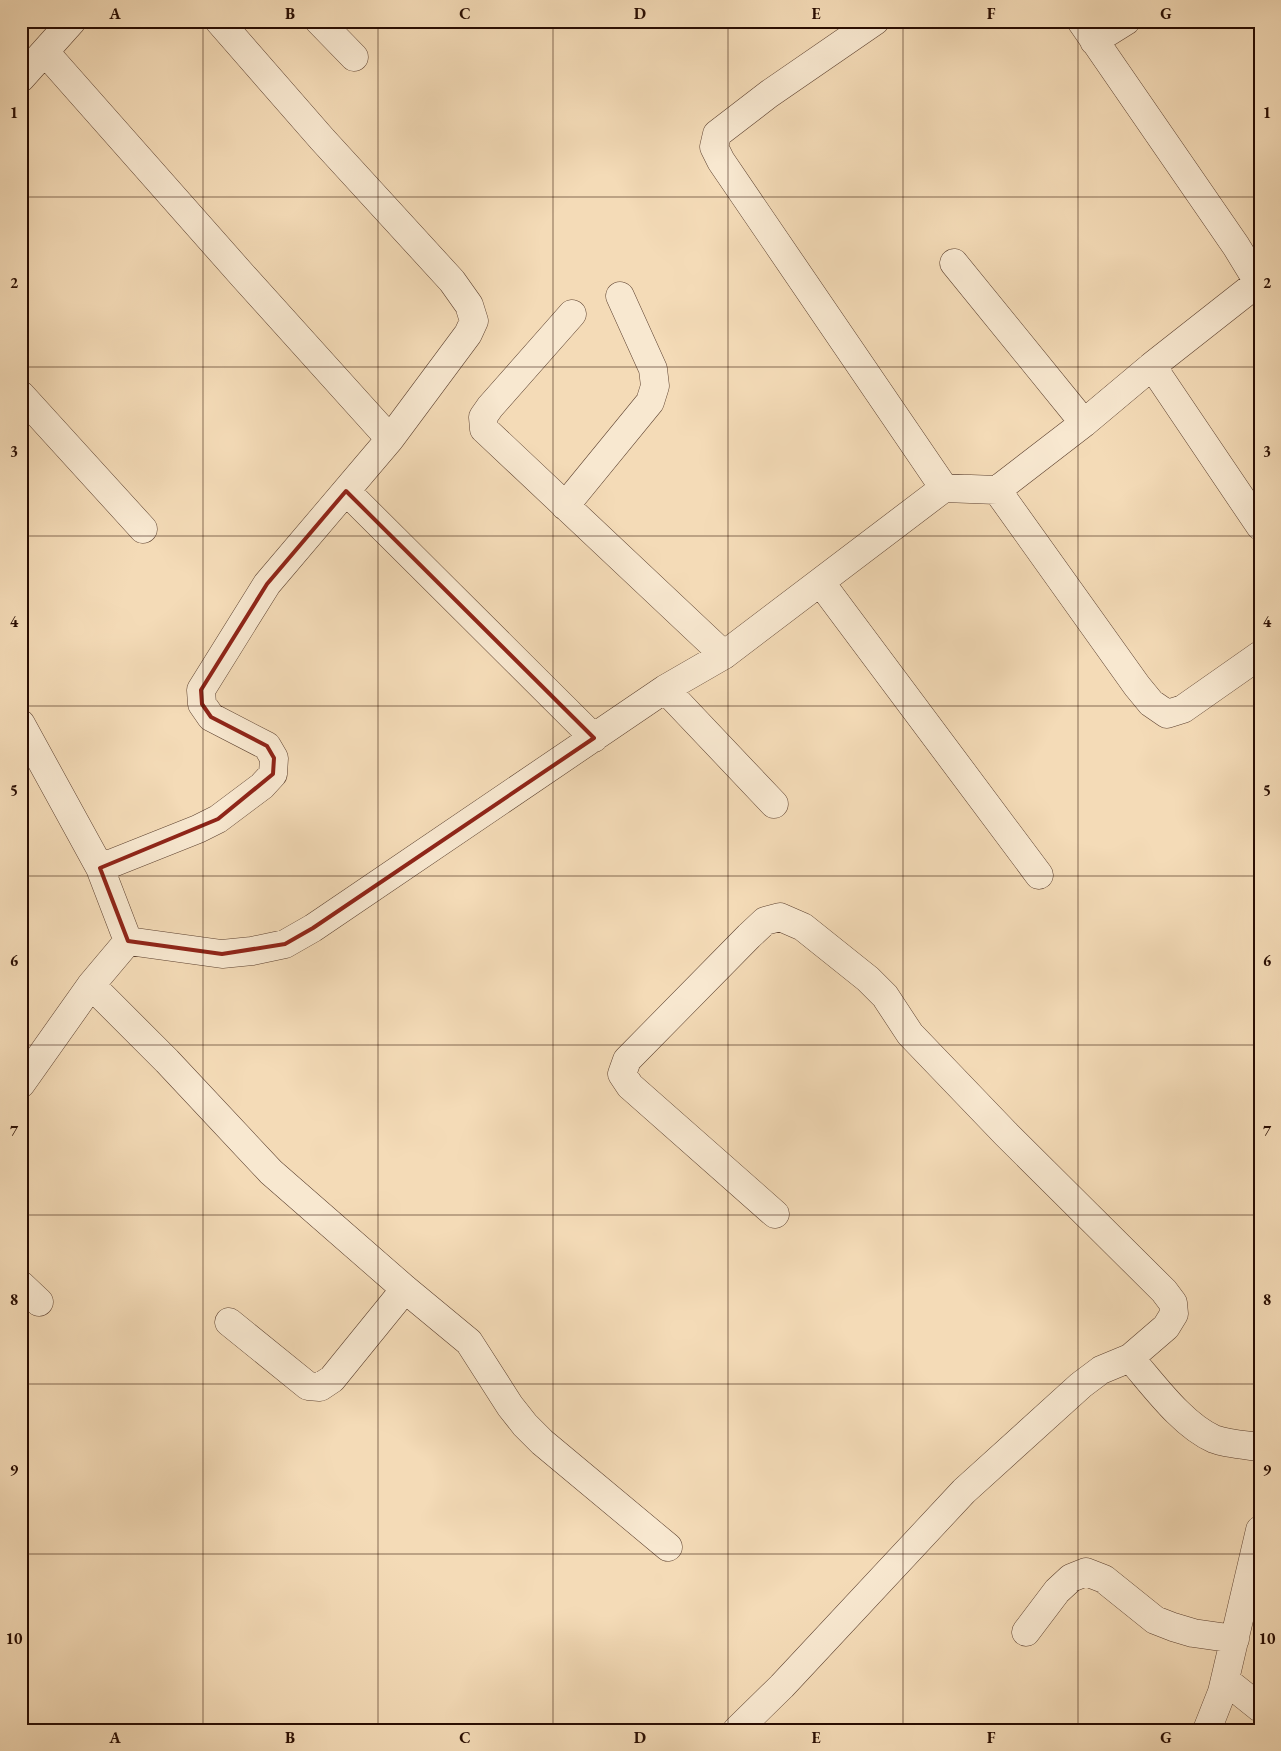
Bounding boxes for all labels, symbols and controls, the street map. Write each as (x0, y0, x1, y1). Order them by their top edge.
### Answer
text: A (108, 3, 121, 24)
text: B (285, 3, 295, 24)
text: C (459, 3, 471, 24)
text: D (634, 3, 646, 24)
text: E (811, 3, 821, 24)
text: F (987, 3, 996, 24)
text: G (1160, 3, 1172, 24)
text: 1 (10, 102, 18, 123)
text: 1 (1263, 102, 1271, 123)
text: 2 (10, 272, 19, 293)
text: 2 (1263, 272, 1272, 293)
text: 3 (10, 441, 18, 462)
text: 3 (1263, 441, 1271, 462)
text: 4 (10, 611, 19, 632)
text: 4 (1263, 611, 1272, 632)
text: 5 (10, 780, 18, 801)
text: 5 (1263, 780, 1271, 801)
text: 6 (10, 950, 19, 971)
text: 6 (1263, 950, 1272, 971)
text: 7 (10, 1120, 19, 1141)
text: 7 (1263, 1120, 1272, 1141)
text: 8 (10, 1289, 18, 1310)
text: 8 (1263, 1289, 1271, 1310)
text: 9 (10, 1459, 19, 1480)
text: 9 (1263, 1459, 1272, 1480)
text: 10 (6, 1628, 23, 1649)
text: 10 (1259, 1628, 1276, 1649)
text: A (108, 1727, 121, 1748)
text: B (285, 1727, 295, 1748)
text: C (459, 1727, 471, 1748)
text: D (634, 1727, 646, 1748)
text: E (811, 1727, 821, 1748)
text: F (987, 1727, 996, 1748)
text: G (1160, 1727, 1172, 1748)

